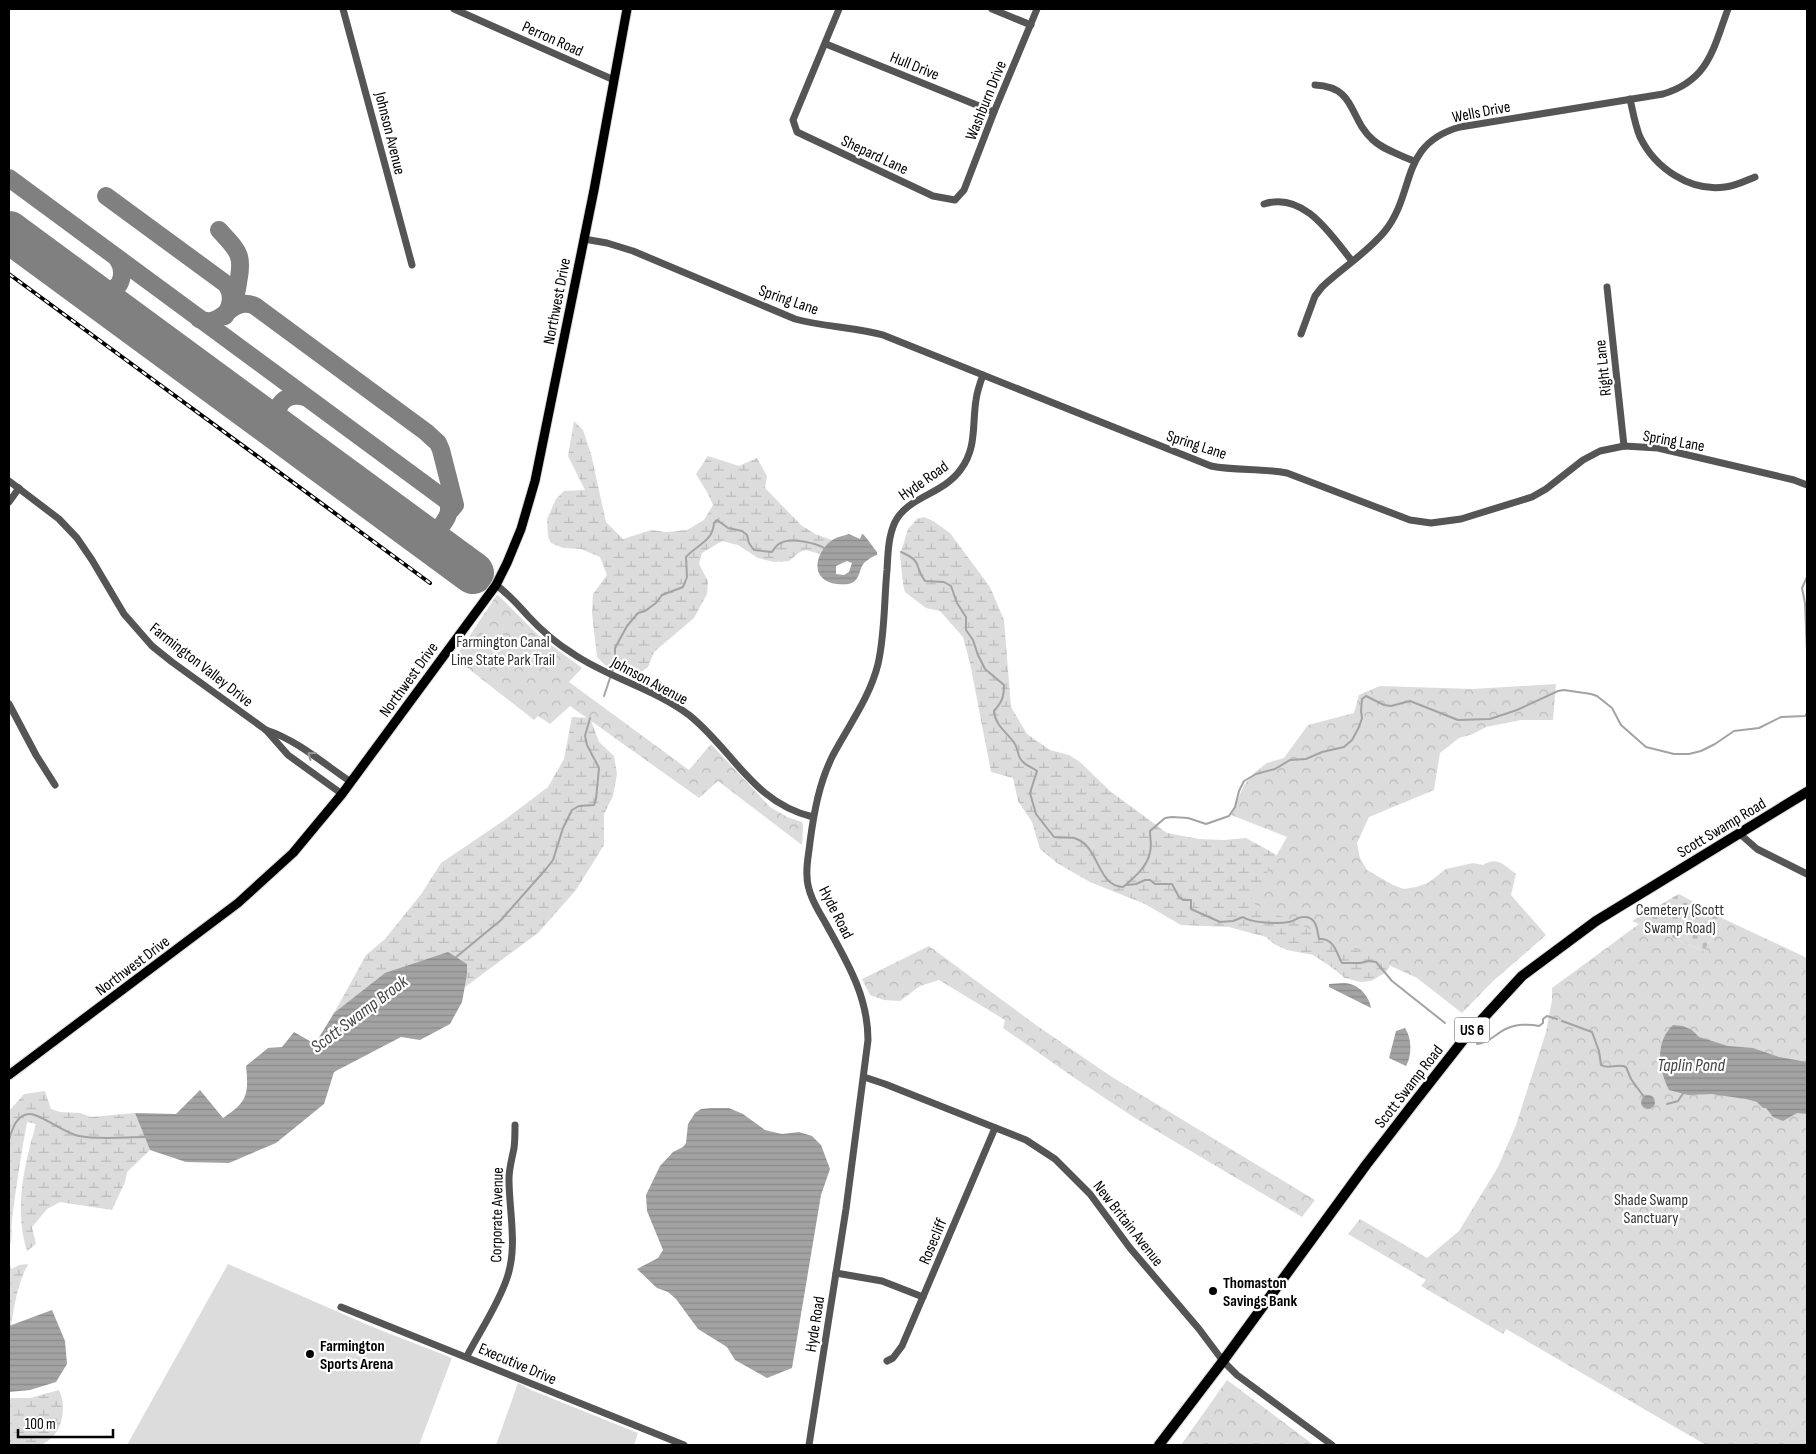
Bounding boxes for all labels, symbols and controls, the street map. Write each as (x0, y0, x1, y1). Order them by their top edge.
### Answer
street label: Perron Road (519, 18, 586, 61)
street label: Hull Drive (887, 48, 942, 85)
street label: Washburn Drive (962, 58, 1011, 143)
street label: Johnson Avenue (370, 89, 409, 177)
street label: Wells Drive (1451, 98, 1512, 127)
street label: Shepard Lane (838, 132, 911, 179)
street label: Northwest Drive (540, 256, 575, 346)
street label: Spring Lane (756, 281, 821, 320)
street label: Right Lane (1591, 339, 1616, 397)
street label: Spring Lane (1164, 427, 1229, 464)
street label: Spring Lane (1641, 427, 1706, 456)
street label: Hyde Road (895, 457, 952, 505)
street label: Farmington Valley Drive (146, 619, 256, 711)
park label: Farmington Canal Line State Park Trail (451, 633, 555, 670)
street label: Northwest Drive (376, 639, 443, 721)
street label: Johnson Avenue (607, 653, 691, 710)
one-way arrow (307, 752, 317, 761)
street label: Scott Swamp Road (1674, 794, 1770, 862)
street label: Hyde Road (814, 883, 857, 942)
park label: Cemetery (Scott Swamp Road) (1636, 901, 1724, 938)
street label: Northwest Drive (92, 932, 174, 1000)
water label: Scott Swamp Brook (307, 970, 413, 1058)
road number: US 6 (1454, 1018, 1490, 1042)
street label: Scott Swamp Road (1371, 1042, 1447, 1132)
water label: Taplin Pond (1657, 1055, 1725, 1076)
street label: Corporate Avenue (487, 1167, 508, 1263)
street label: New Britain Avenue (1089, 1177, 1167, 1270)
park label: Shade Swamp Sanctuary (1614, 1191, 1688, 1228)
street label: Rosecliff (915, 1215, 952, 1267)
place label: Thomaston Savings Bank (1223, 1274, 1297, 1311)
marker: Thomaston Savings Bank (1207, 1285, 1219, 1297)
street label: Hyde Road (802, 1295, 829, 1354)
place label: Farmington Sports Arena (320, 1337, 393, 1374)
street label: Executive Drive (476, 1339, 559, 1389)
marker: Farmington Sports Arena (304, 1348, 316, 1360)
scale bar (18, 1406, 112, 1438)
text: 100 m (25, 1415, 56, 1434)

